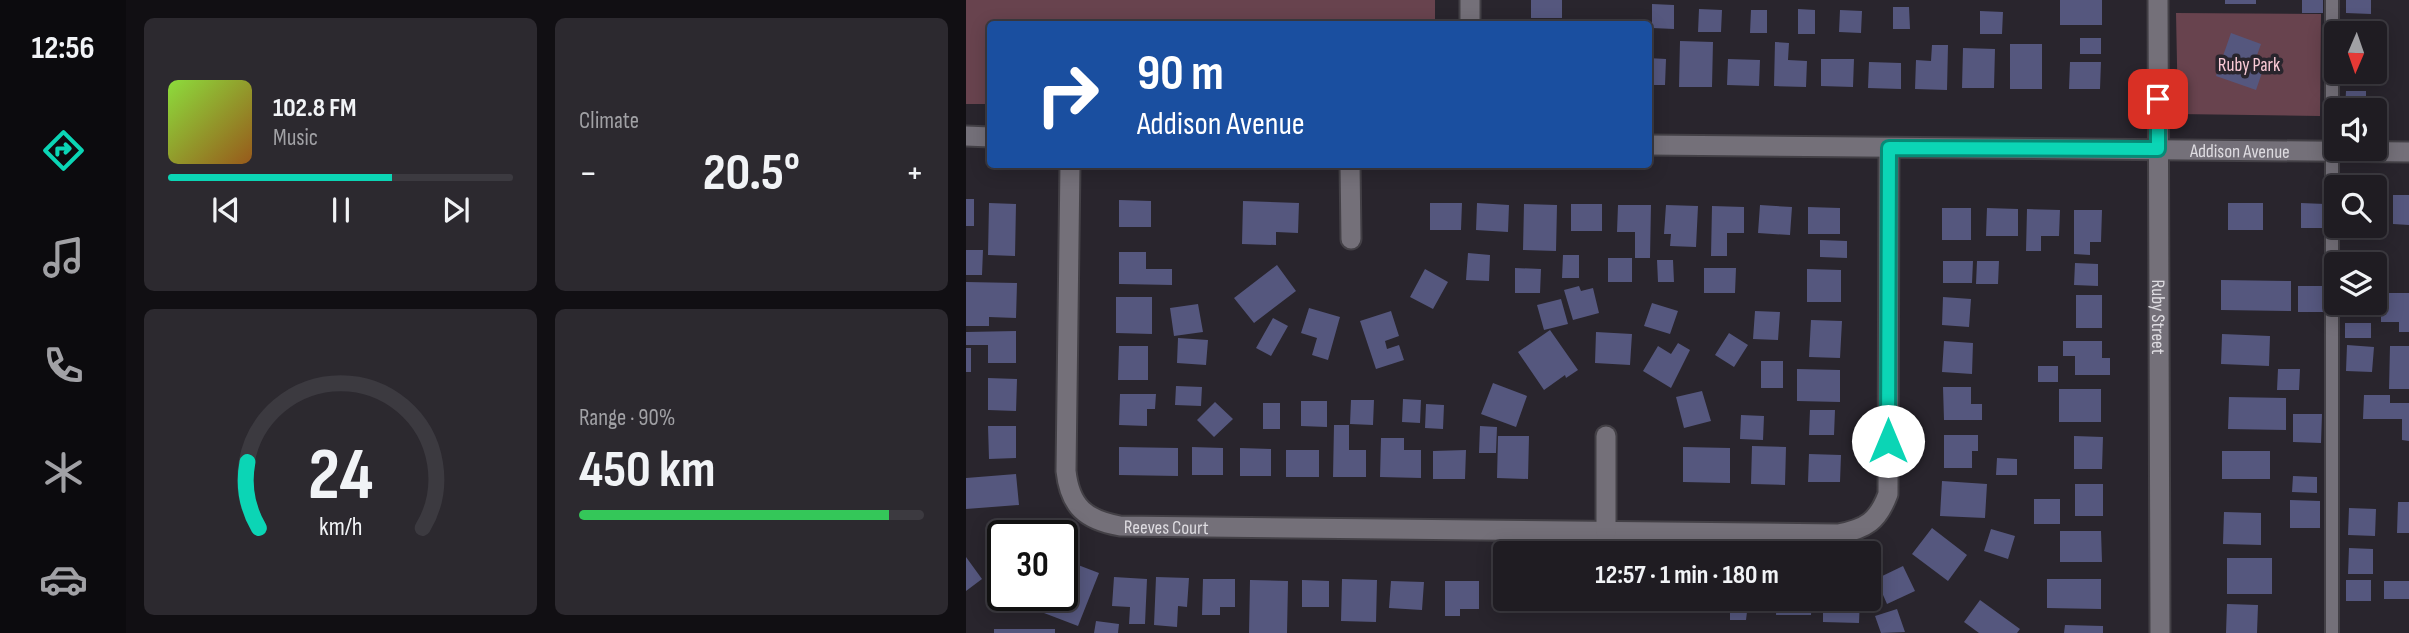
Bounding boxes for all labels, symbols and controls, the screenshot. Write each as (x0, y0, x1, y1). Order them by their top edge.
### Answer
north arrow (2324, 21, 2387, 84)
map controls (2324, 21, 2387, 315)
text: 12:56 (31, 29, 95, 68)
text: 90 m (1137, 45, 1224, 104)
icon: right (1022, 49, 1113, 140)
park label: Ruby Park (2218, 54, 2281, 77)
pin (2128, 69, 2188, 129)
icon: arrive (2139, 80, 2177, 118)
text: 102.8 FM (273, 93, 356, 124)
button: sound (2324, 98, 2387, 161)
text: Addison Avenue (1137, 105, 1305, 144)
text: Climate (579, 107, 639, 135)
text: Music (273, 124, 318, 152)
icon: directions (39, 126, 88, 175)
street label: Addison Avenue (2189, 140, 2290, 164)
text: 20.5° (703, 142, 800, 205)
text: − (579, 151, 598, 196)
text: + (905, 151, 924, 196)
button: search (2324, 175, 2387, 238)
icon: previous (207, 191, 245, 229)
icon: pause (322, 191, 360, 229)
icon: next (437, 191, 475, 229)
icon: music (39, 233, 88, 282)
button: layers (2324, 252, 2387, 315)
street label: Ruby Street (2146, 279, 2169, 355)
icon: phone (39, 341, 88, 390)
text: Range · 90% (579, 404, 675, 432)
position arrow (1851, 404, 1925, 478)
text: 24 (308, 432, 373, 520)
text: 450 km (579, 439, 715, 502)
icon: climate (39, 448, 88, 497)
text: km/h (319, 512, 362, 543)
street label: Reeves Court (1124, 516, 1209, 540)
speed limit sign: 30 (987, 520, 1078, 611)
icon: car (39, 555, 88, 604)
text: 12:57 · 1 min · 180 m (1595, 560, 1779, 591)

